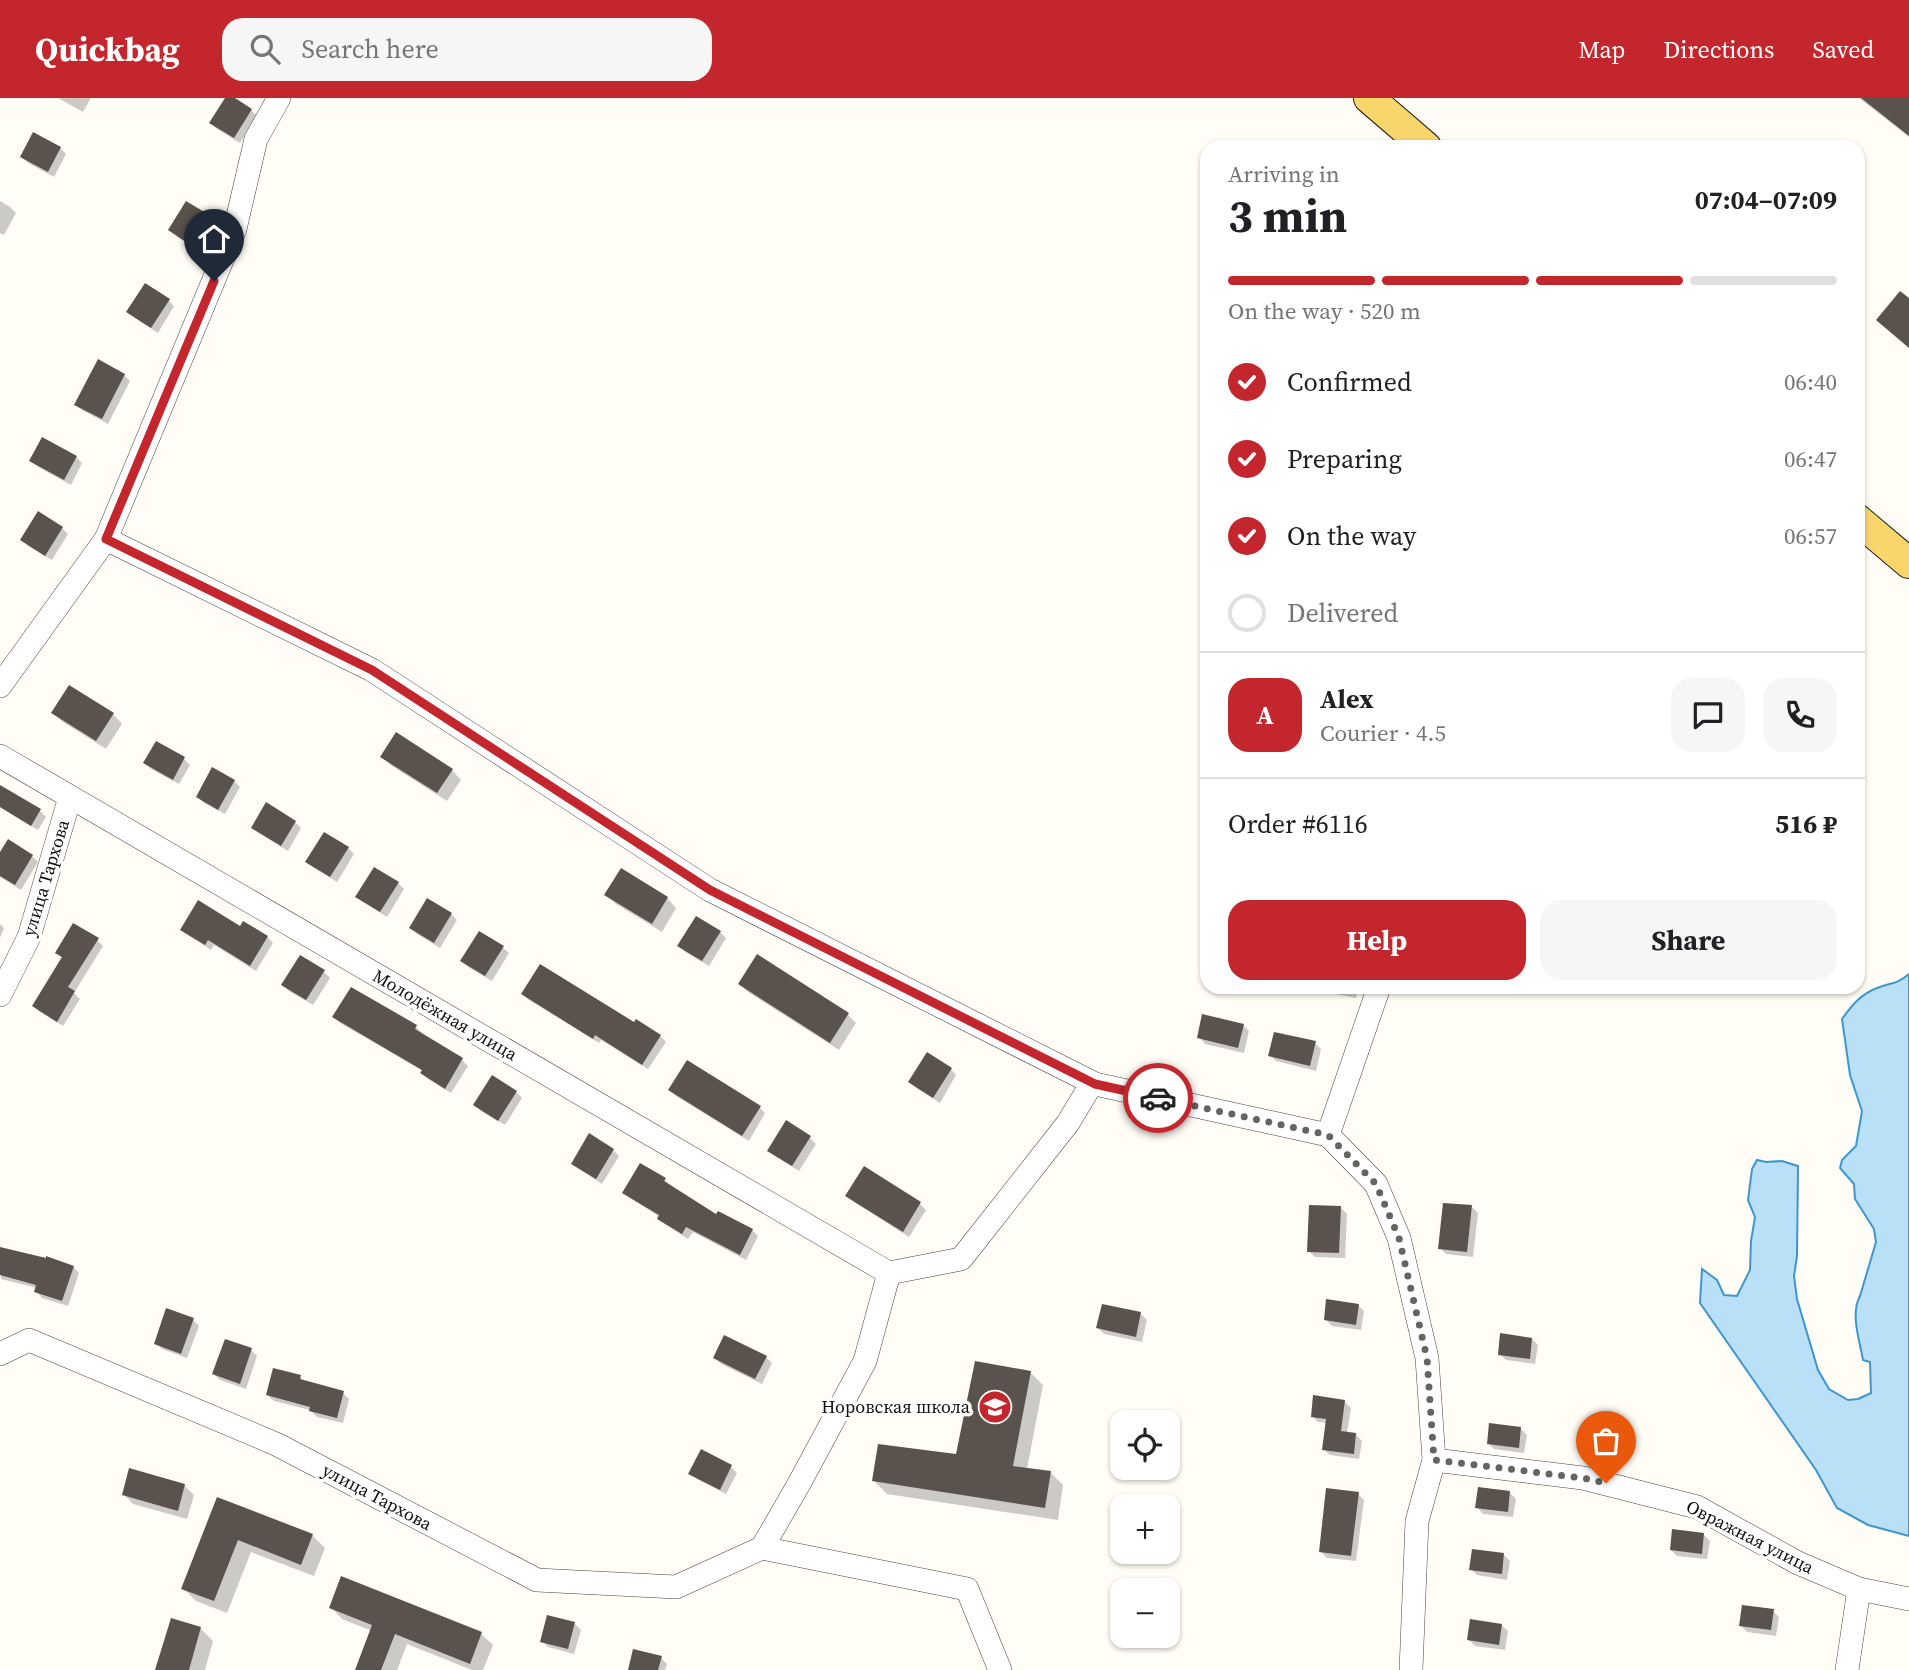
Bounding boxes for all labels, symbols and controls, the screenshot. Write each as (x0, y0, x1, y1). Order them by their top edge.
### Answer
search box (222, 18, 712, 81)
text: Quickbag (35, 27, 180, 72)
icon: search (246, 30, 284, 68)
text: Search here (302, 31, 439, 67)
text: Map (1578, 33, 1625, 66)
text: Directions (1663, 33, 1774, 66)
text: Saved (1812, 33, 1874, 66)
text: Arriving in (1228, 158, 1340, 190)
text: 07:04–07:09 (1695, 182, 1837, 218)
text: 3 min (1228, 184, 1347, 247)
pin (184, 209, 244, 281)
icon: home (195, 220, 233, 258)
text: On the way · 520 m (1228, 295, 1421, 327)
icon: check (1228, 363, 1266, 401)
text: Confirmed (1287, 364, 1412, 400)
text: 06:40 (1784, 366, 1837, 398)
icon: check (1228, 440, 1266, 478)
text: Preparing (1287, 441, 1402, 477)
text: 06:47 (1784, 443, 1837, 475)
icon: check (1228, 517, 1266, 555)
text: On the way (1287, 518, 1416, 554)
text: 06:57 (1784, 520, 1837, 552)
text: Delivered (1287, 595, 1398, 631)
button: chat (1671, 678, 1745, 752)
button: phone (1763, 678, 1837, 752)
text: Alex (1320, 681, 1374, 717)
text: A (1256, 697, 1274, 733)
text: Courier · 4.5 (1320, 717, 1446, 749)
text: Order #6116 (1228, 806, 1368, 842)
text: 516 ₽ (1775, 806, 1837, 842)
street label: улица Тархова (16, 816, 75, 939)
button: Help (1228, 900, 1526, 980)
button: Share (1540, 900, 1837, 980)
street label: Молодёжная улица (368, 963, 523, 1067)
courier (1123, 1063, 1193, 1133)
icon: car (1139, 1079, 1177, 1117)
school or university icon: Норовская школа (976, 1388, 1014, 1426)
place label: Норовская школа (821, 1394, 971, 1419)
map controls (1110, 1410, 1180, 1648)
button: locate (1110, 1410, 1180, 1480)
pin (1576, 1411, 1636, 1483)
icon: bag (1587, 1422, 1625, 1460)
street label: улица Тархова (318, 1457, 437, 1536)
button: + (1110, 1494, 1180, 1564)
street label: Овражная улица (1682, 1494, 1819, 1580)
button: − (1110, 1578, 1180, 1648)

